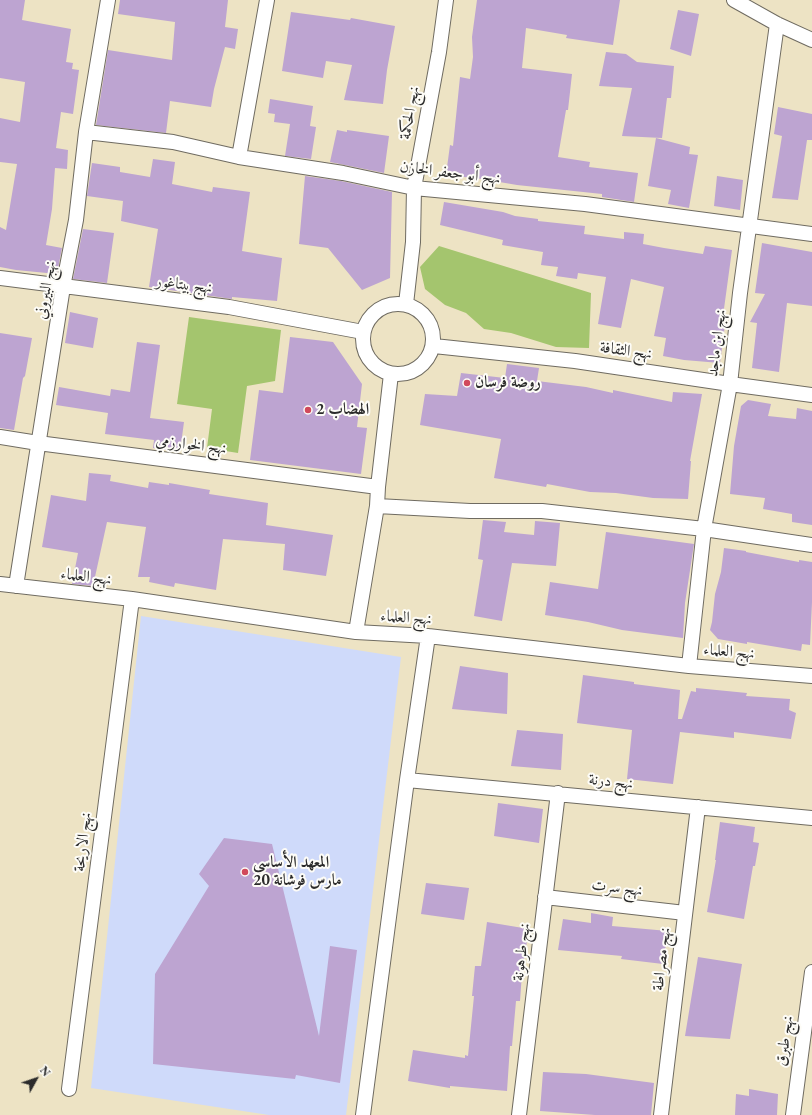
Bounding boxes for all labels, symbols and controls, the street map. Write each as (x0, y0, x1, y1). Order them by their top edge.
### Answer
street label: نهج الحكمة (396, 85, 424, 141)
street label: نهج أبو جعفر الخازن (399, 157, 501, 189)
street label: نهج البيروني (31, 259, 61, 321)
street label: نهج بيتاغور (155, 272, 213, 298)
street label: نهج ابن ماجد (703, 308, 731, 378)
street label: نهج الثقافة (599, 338, 653, 364)
place label: روضة فرسان (475, 373, 541, 393)
marker: روضة فرسان (462, 378, 472, 388)
place label: الهضاب 2 (316, 400, 369, 420)
marker: الهضاب 2 (303, 405, 313, 415)
street label: نهج الخوارزمي (155, 431, 227, 459)
street label: نهج العلماء (59, 564, 113, 590)
street label: نهج العلماء (380, 607, 432, 629)
street label: نهج العلماء (703, 640, 755, 664)
street label: نهج درنة (588, 770, 634, 794)
street label: نهج الاريحة (70, 811, 96, 873)
place label: المعهد الأساسي 20 مارس فوشانة (253, 853, 342, 891)
marker: المعهد الأساسي 20 مارس فوشانة (240, 867, 250, 877)
street label: نهج سرت (590, 875, 644, 901)
street label: نهج طرهونة (509, 922, 535, 982)
street label: نهج مصراطة (649, 926, 675, 992)
street label: نهج طبرق (772, 1015, 798, 1067)
north arrow (16, 1059, 56, 1099)
text: N (37, 1063, 53, 1079)

